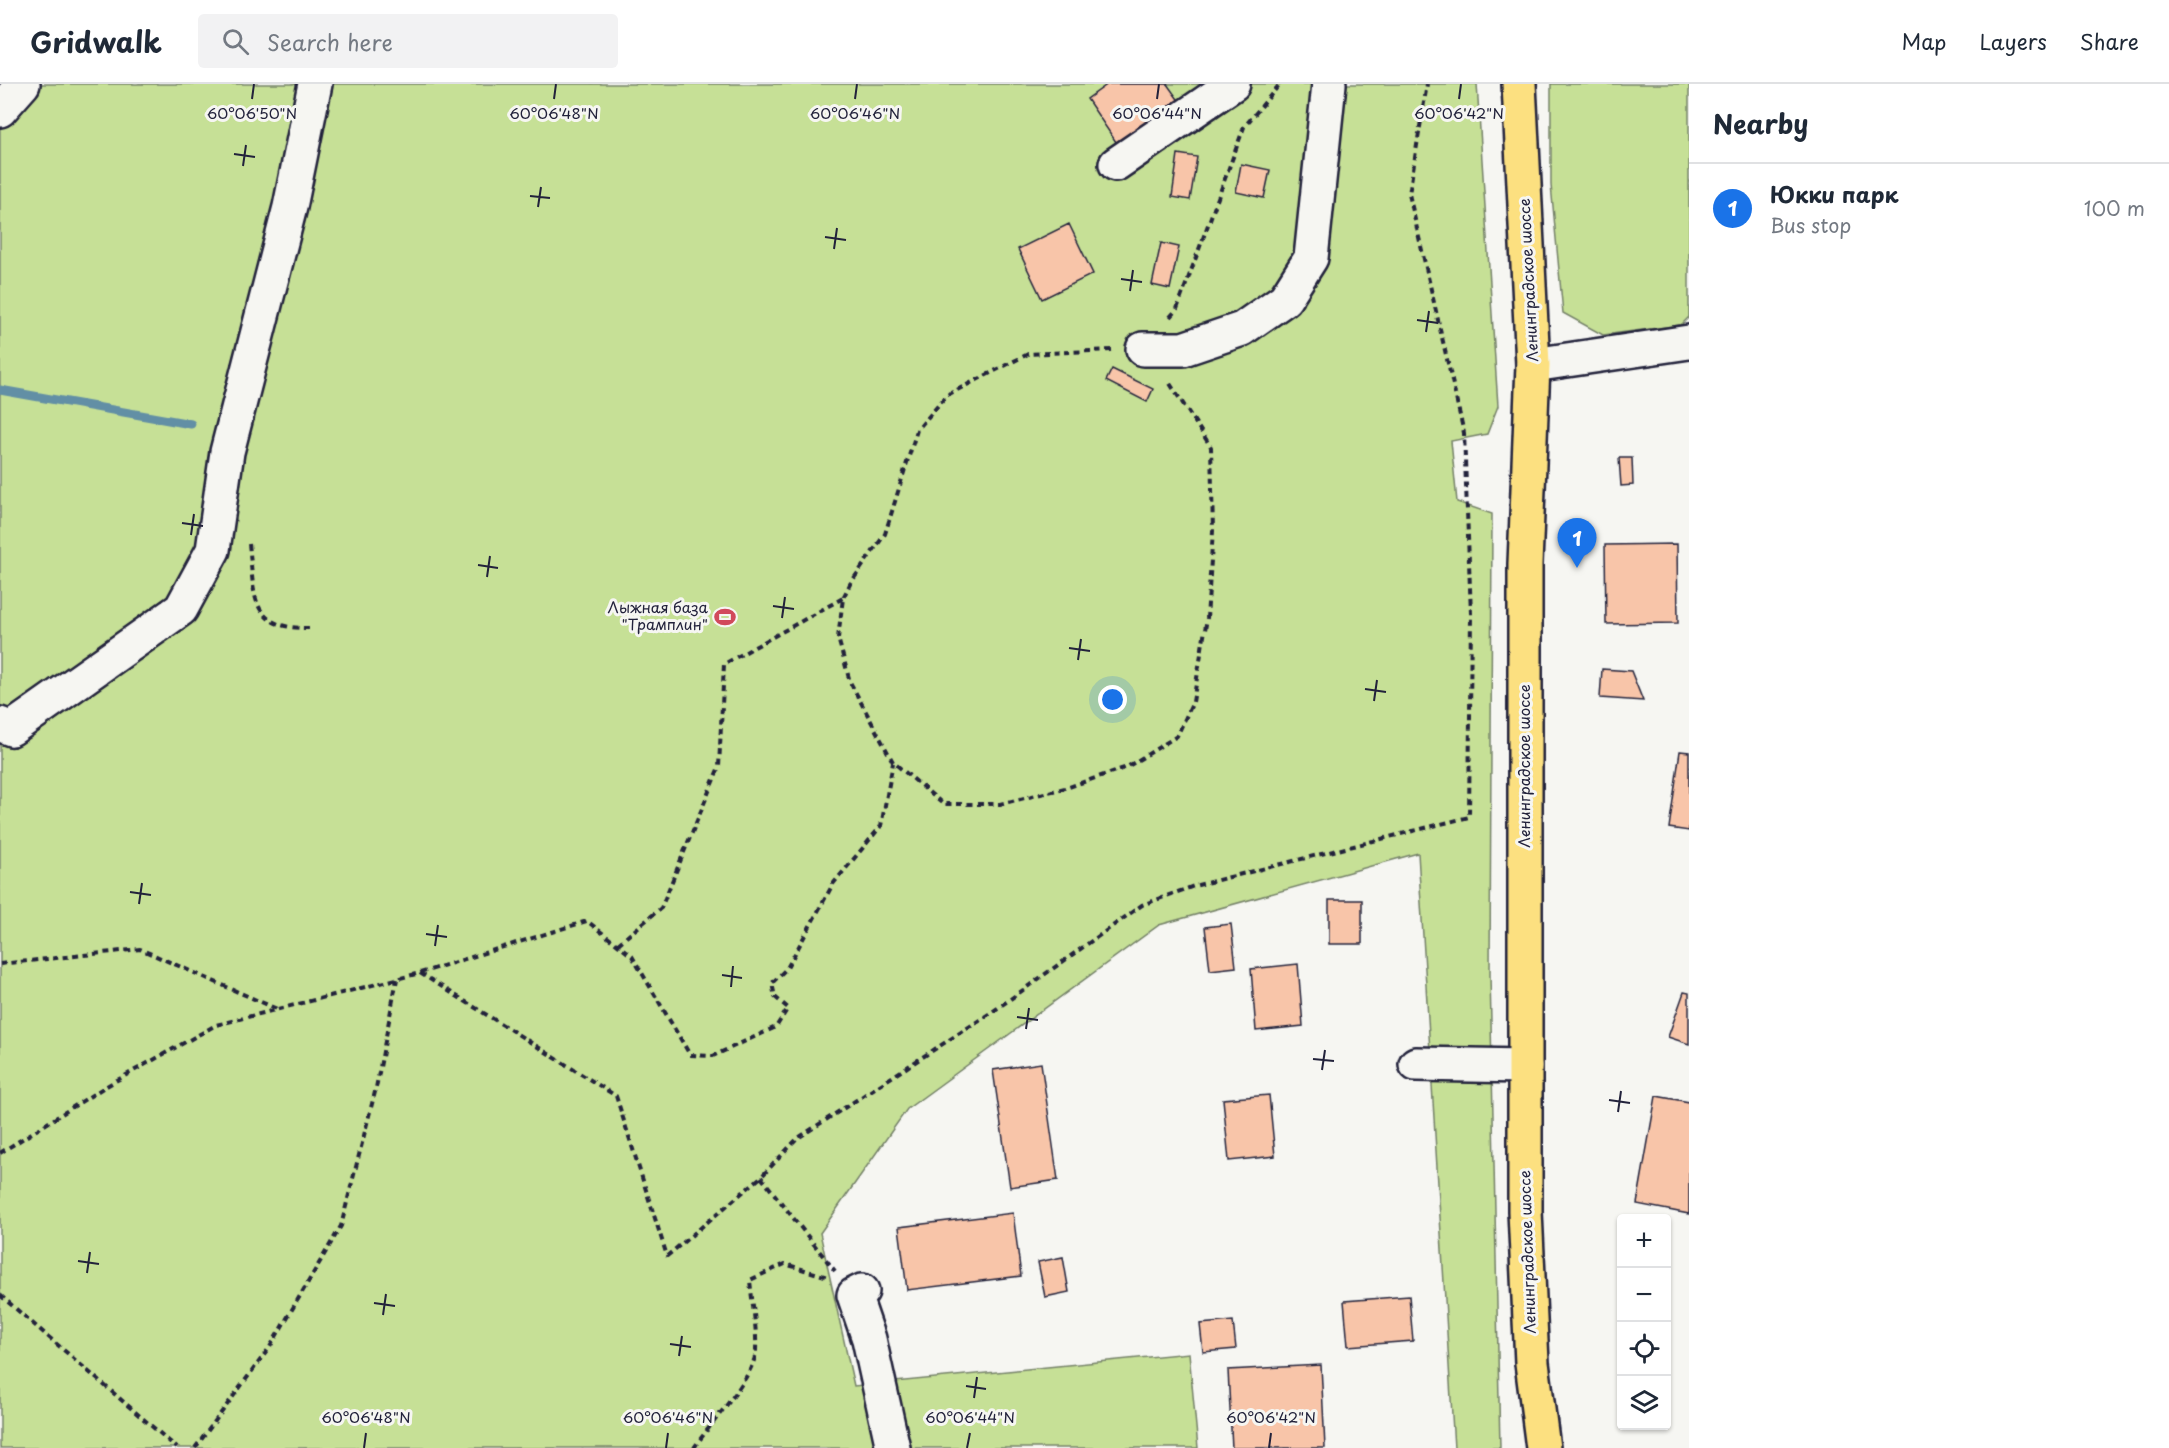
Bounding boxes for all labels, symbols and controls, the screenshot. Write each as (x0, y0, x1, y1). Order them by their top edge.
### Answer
search box (198, 14, 618, 68)
text: Gridwalk (30, 20, 162, 63)
icon: search (219, 25, 252, 58)
text: Search here (267, 25, 393, 58)
text: Map (1902, 25, 1946, 57)
text: Layers (1979, 25, 2047, 57)
text: Share (2080, 25, 2139, 57)
text: 60°06'50"N (207, 101, 297, 124)
text: 60°06'48"N (509, 101, 599, 124)
text: 60°06'46"N (810, 101, 900, 124)
text: 60°06'44"N (1112, 101, 1202, 124)
text: 60°06'42"N (1414, 101, 1504, 124)
text: Nearby (1713, 104, 1808, 143)
text: Юкки парк (1770, 177, 1898, 210)
text: 1 (1728, 193, 1737, 223)
text: 100 m (2084, 193, 2145, 223)
street label: Ленинградское шоссе (1512, 198, 1543, 362)
text: Bus stop (1770, 210, 1851, 240)
pin: 1 (1558, 518, 1596, 568)
place label: Лыжная база "Трамплин" (608, 595, 709, 635)
sports icon: Лыжная база "Трамплин" (713, 605, 737, 629)
street label: Ленинградское шоссе (1512, 684, 1535, 848)
your location (1098, 685, 1127, 714)
street label: Ленинградское шоссе (1512, 1170, 1541, 1334)
map controls (1617, 1214, 1671, 1430)
button: + (1617, 1214, 1671, 1268)
button: − (1617, 1268, 1671, 1322)
button: locate (1617, 1322, 1671, 1376)
button: layers (1617, 1376, 1671, 1430)
text: 60°06'48"N (321, 1405, 411, 1428)
text: 60°06'46"N (623, 1405, 713, 1428)
text: 60°06'44"N (925, 1405, 1015, 1428)
text: 60°06'42"N (1226, 1405, 1316, 1428)

